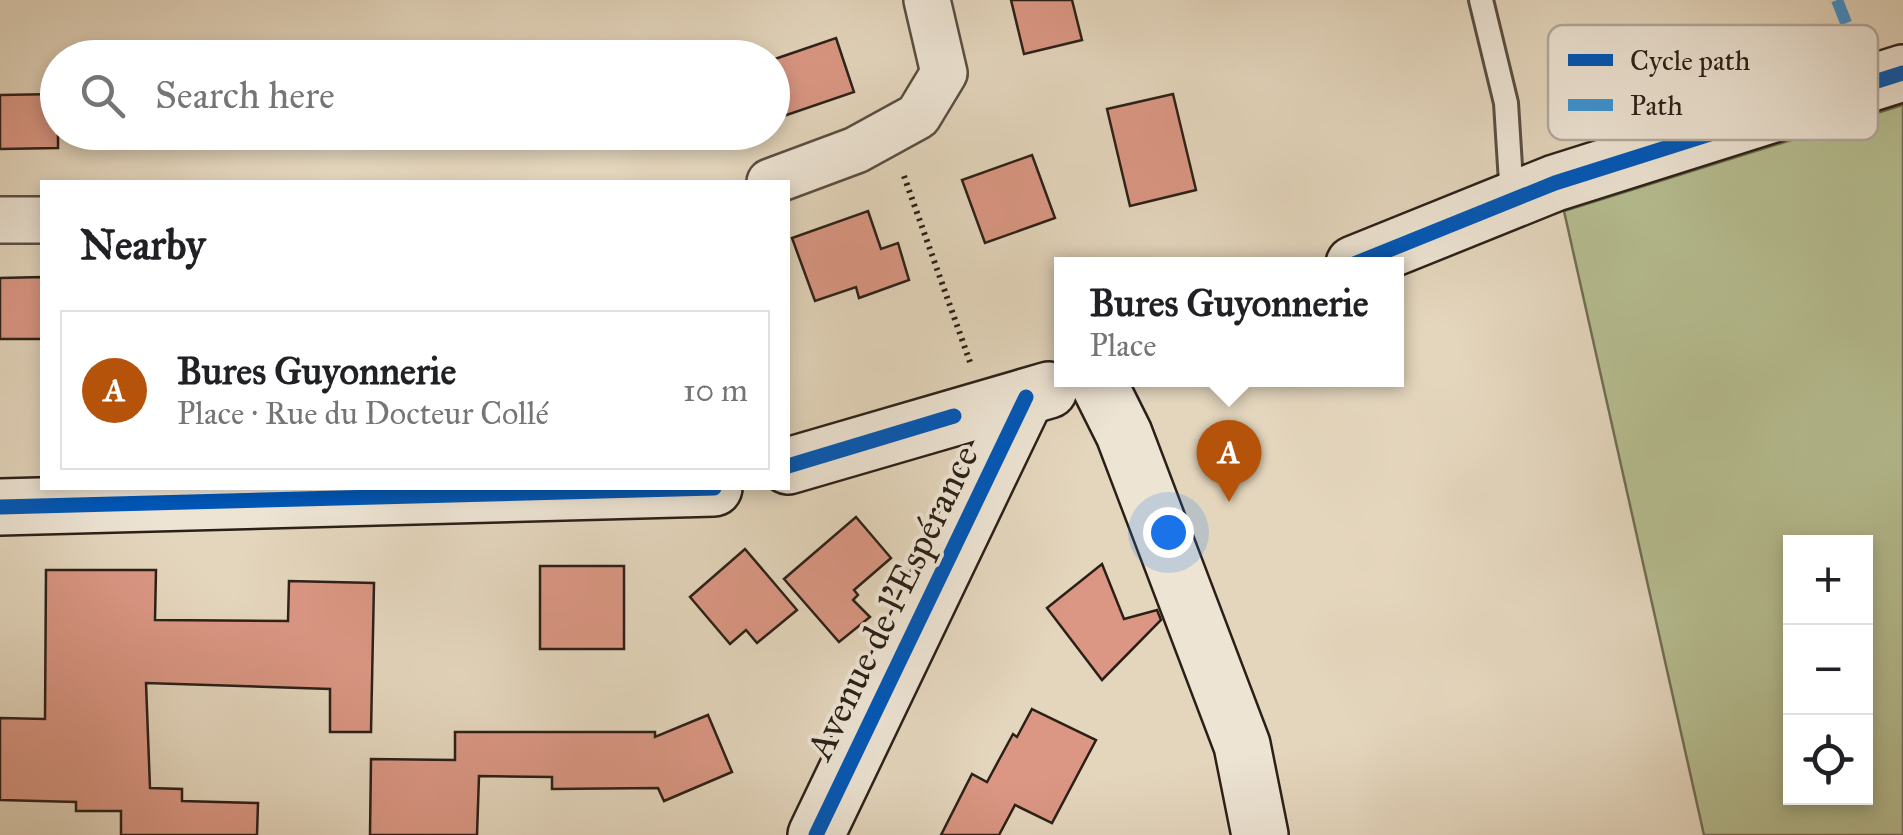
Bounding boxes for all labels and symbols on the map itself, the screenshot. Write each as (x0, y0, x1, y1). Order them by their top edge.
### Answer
legend (1548, 25, 1878, 140)
text: Cycle path (1630, 43, 1751, 78)
text: Path (1630, 88, 1683, 123)
pin: A (1196, 420, 1262, 502)
street label: Avenue de l'Espérance (795, 437, 988, 768)
your location (1143, 507, 1194, 558)

